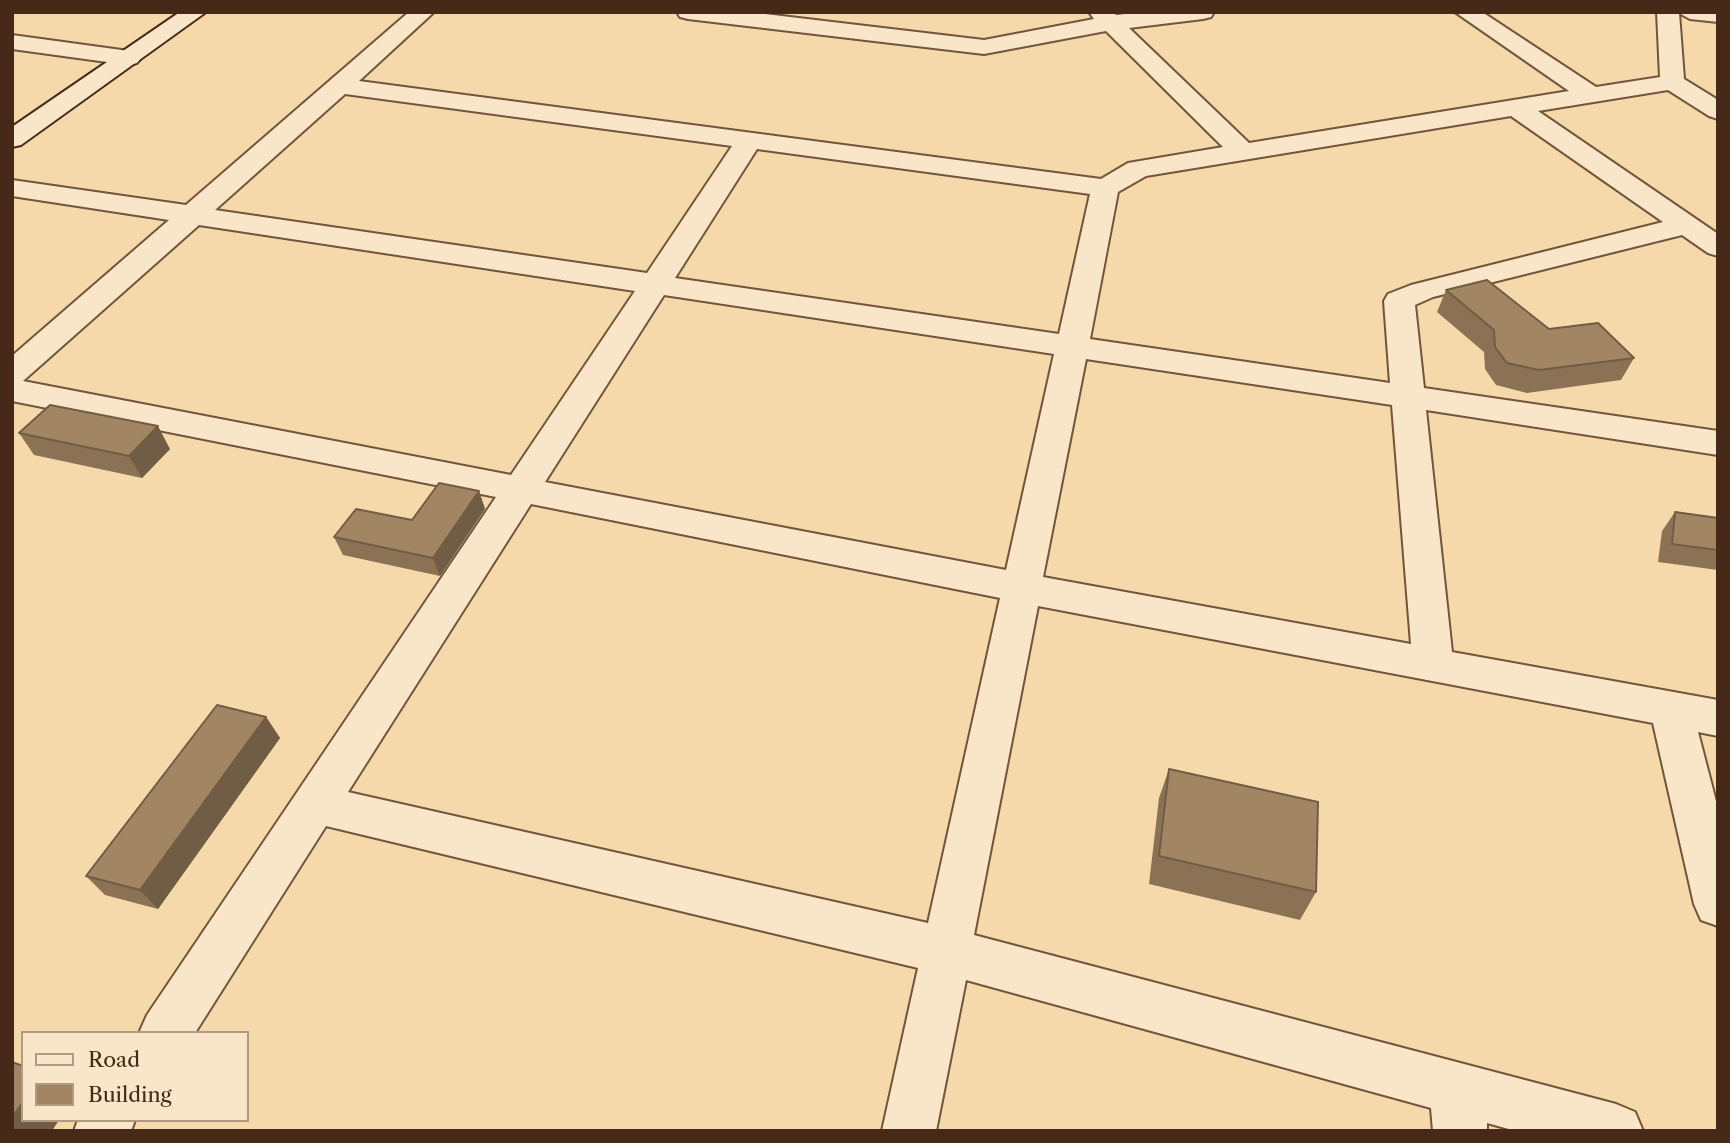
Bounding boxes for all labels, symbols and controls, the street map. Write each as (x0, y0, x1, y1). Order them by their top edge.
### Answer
legend (21, 1031, 248, 1122)
text: Road (88, 1047, 140, 1072)
text: Building (88, 1082, 172, 1107)

